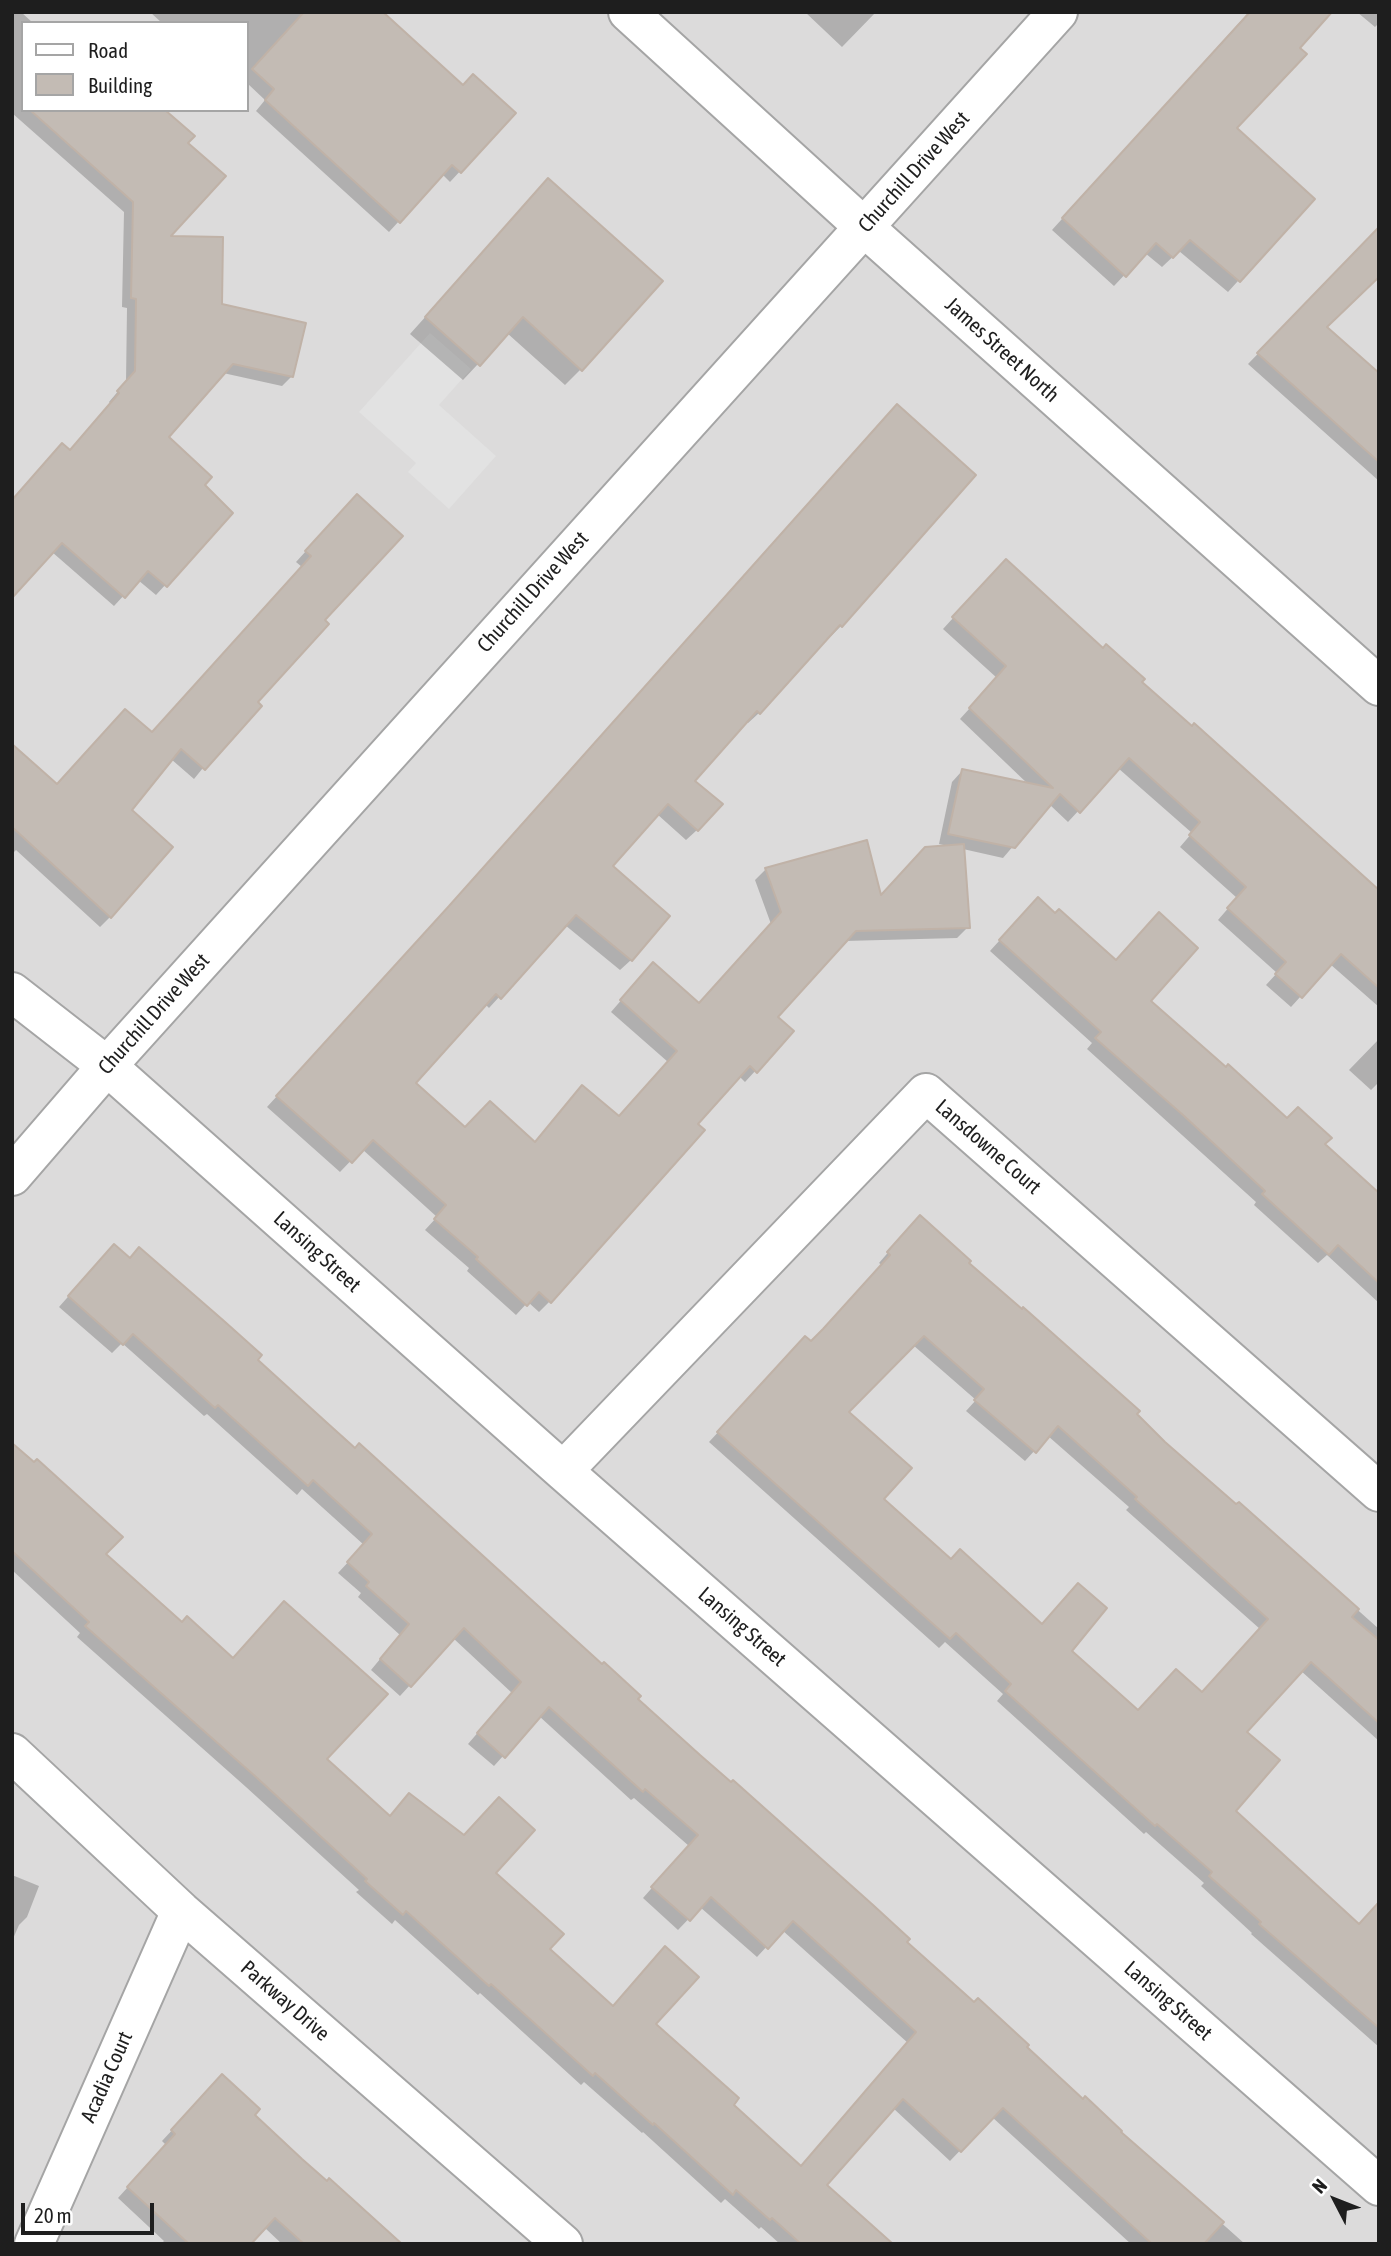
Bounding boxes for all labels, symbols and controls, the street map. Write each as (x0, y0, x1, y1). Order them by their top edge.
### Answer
legend (21, 21, 248, 112)
text: Road (88, 38, 128, 62)
text: Building (88, 73, 152, 97)
street label: Churchill Drive West (853, 106, 975, 238)
street label: James Street North (940, 292, 1064, 408)
street label: Churchill Drive West (472, 526, 594, 658)
street label: Churchill Drive West (93, 948, 215, 1080)
street label: Lansdowne Court (930, 1094, 1046, 1200)
street label: Lansing Street (268, 1206, 366, 1298)
street label: Lansing Street (693, 1582, 791, 1672)
street label: Parkway Drive (235, 1956, 335, 2046)
street label: Lansing Street (1119, 1956, 1217, 2046)
street label: Acadia Court (76, 2028, 138, 2126)
north arrow (1300, 2165, 1370, 2235)
text: N (1307, 2174, 1331, 2197)
scale bar (24, 2190, 158, 2234)
text: 20 m (34, 2203, 72, 2227)

